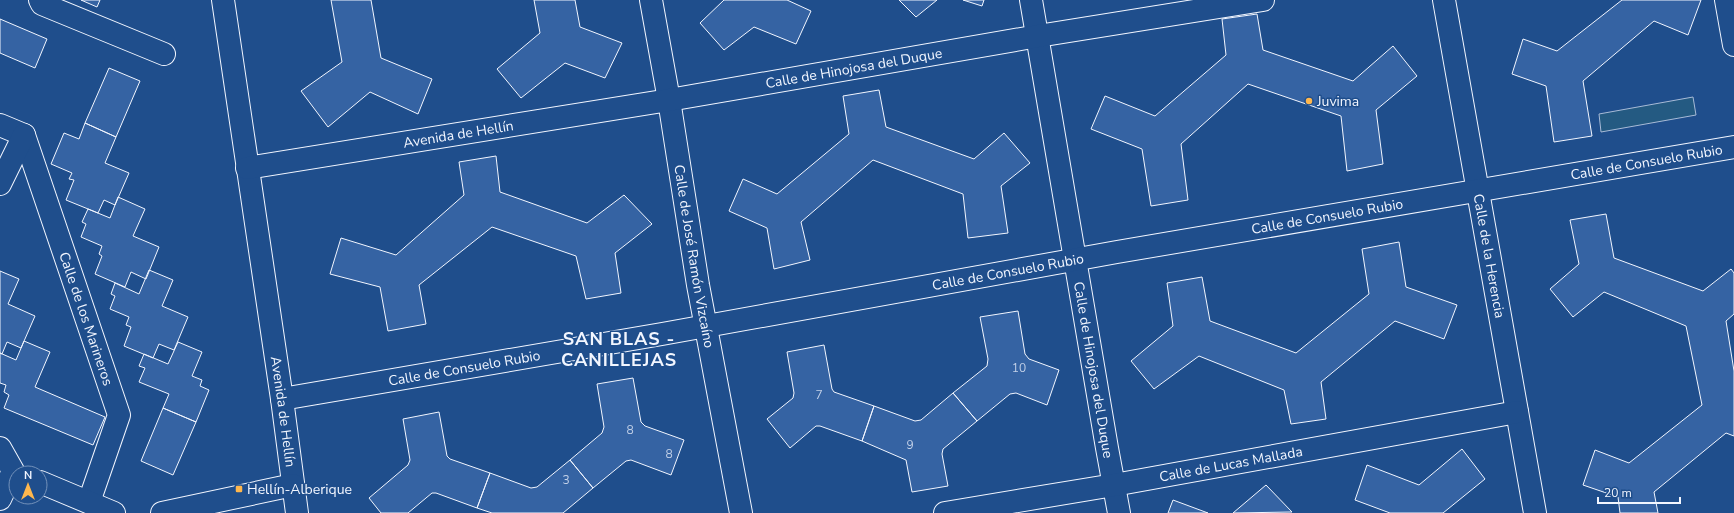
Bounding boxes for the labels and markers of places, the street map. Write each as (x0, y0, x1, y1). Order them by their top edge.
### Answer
place label: Juvima (1316, 92, 1359, 111)
marker: Juvima (1304, 96, 1314, 106)
place label: Hellín-Alberique (247, 480, 352, 499)
marker: Hellín-Alberique (234, 484, 244, 494)

